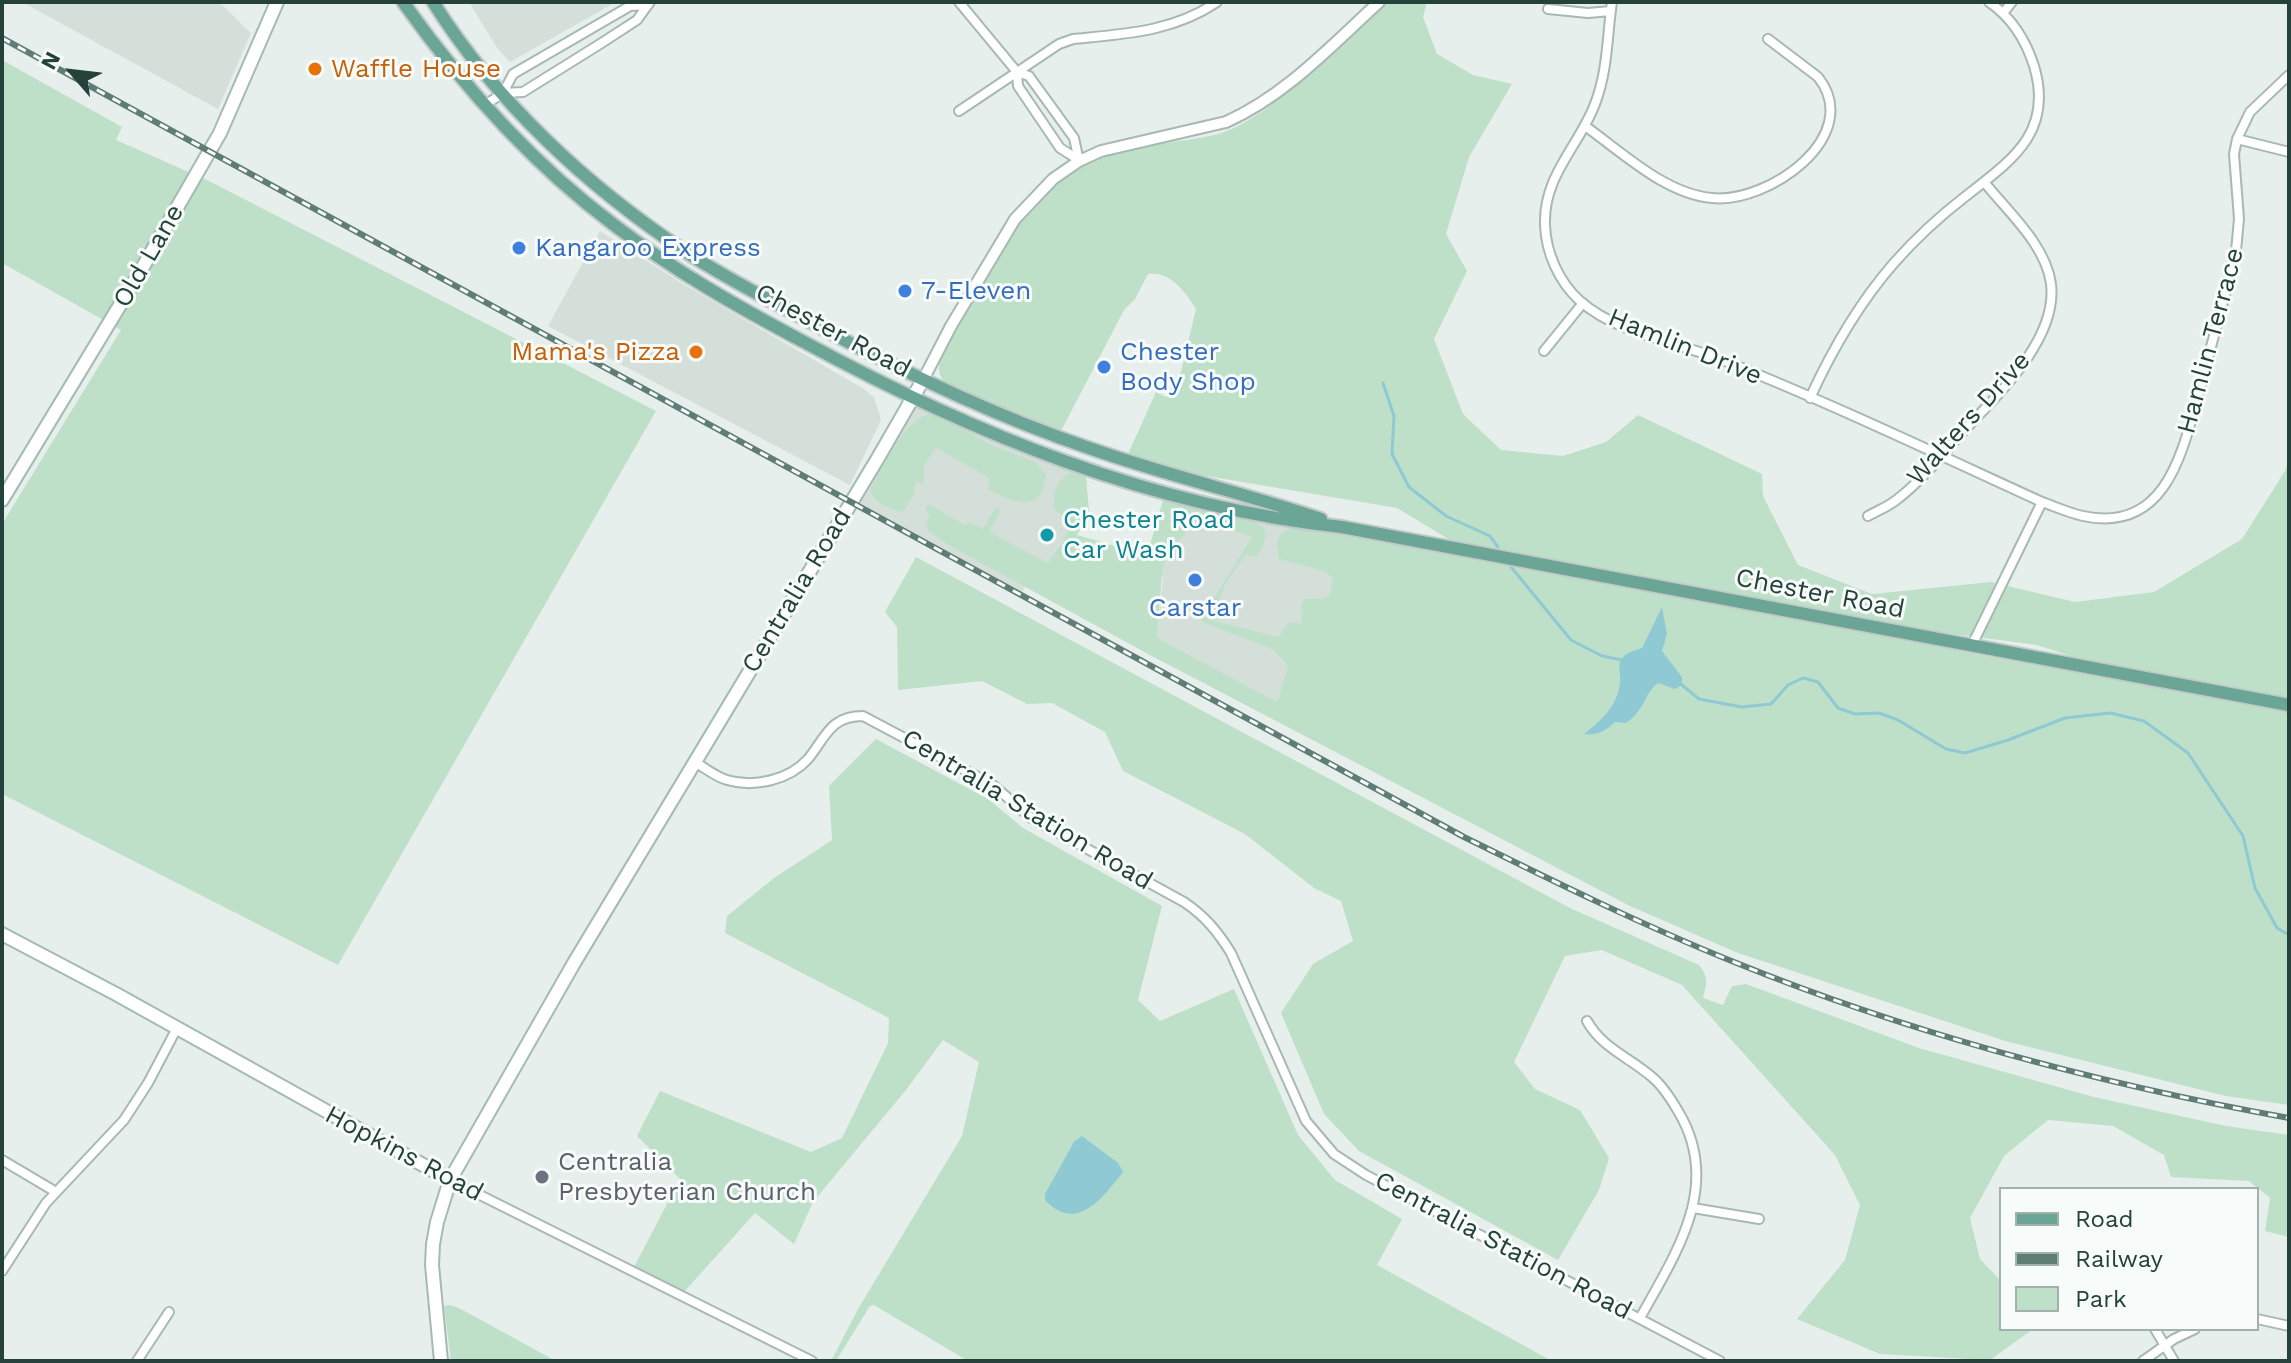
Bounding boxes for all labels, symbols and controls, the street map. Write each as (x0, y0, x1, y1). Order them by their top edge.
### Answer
north arrow (32, 32, 112, 112)
text: N (36, 47, 65, 74)
place label: Waffle House (331, 53, 501, 85)
marker: Waffle House (306, 60, 324, 78)
street label: Old Lane (107, 199, 191, 313)
place label: Kangaroo Express (535, 232, 761, 264)
marker: Kangaroo Express (510, 239, 528, 257)
street label: Hamlin Terrace (2171, 245, 2251, 437)
place label: 7-Eleven (921, 275, 1031, 307)
street label: Chester Road (750, 277, 916, 385)
marker: 7-Eleven (896, 282, 914, 300)
street label: Hamlin Drive (1604, 302, 1766, 392)
place label: Mama's Pizza (511, 336, 680, 368)
place label: Chester Body Shop (1120, 336, 1256, 398)
marker: Mama's Pizza (687, 343, 705, 361)
street label: Walters Drive (1901, 346, 2037, 492)
marker: Chester Body Shop (1095, 358, 1113, 376)
street label: Centralia Road (736, 503, 858, 679)
place label: Chester Road Car Wash (1063, 504, 1234, 566)
marker: Chester Road Car Wash (1038, 526, 1056, 544)
street label: Chester Road (1733, 562, 1907, 626)
marker: Carstar (1186, 571, 1204, 589)
place label: Carstar (1149, 592, 1241, 624)
street label: Centralia Station Road (896, 723, 1158, 897)
street label: Hopkins Road (320, 1099, 488, 1209)
place label: Centralia Presbyterian Church (558, 1146, 816, 1208)
street label: Centralia Station Road (1369, 1165, 1637, 1327)
marker: Centralia Presbyterian Church (533, 1168, 551, 1186)
legend (1999, 1187, 2259, 1331)
text: Road (2075, 1205, 2134, 1233)
text: Railway (2075, 1245, 2163, 1273)
text: Park (2075, 1285, 2127, 1313)

